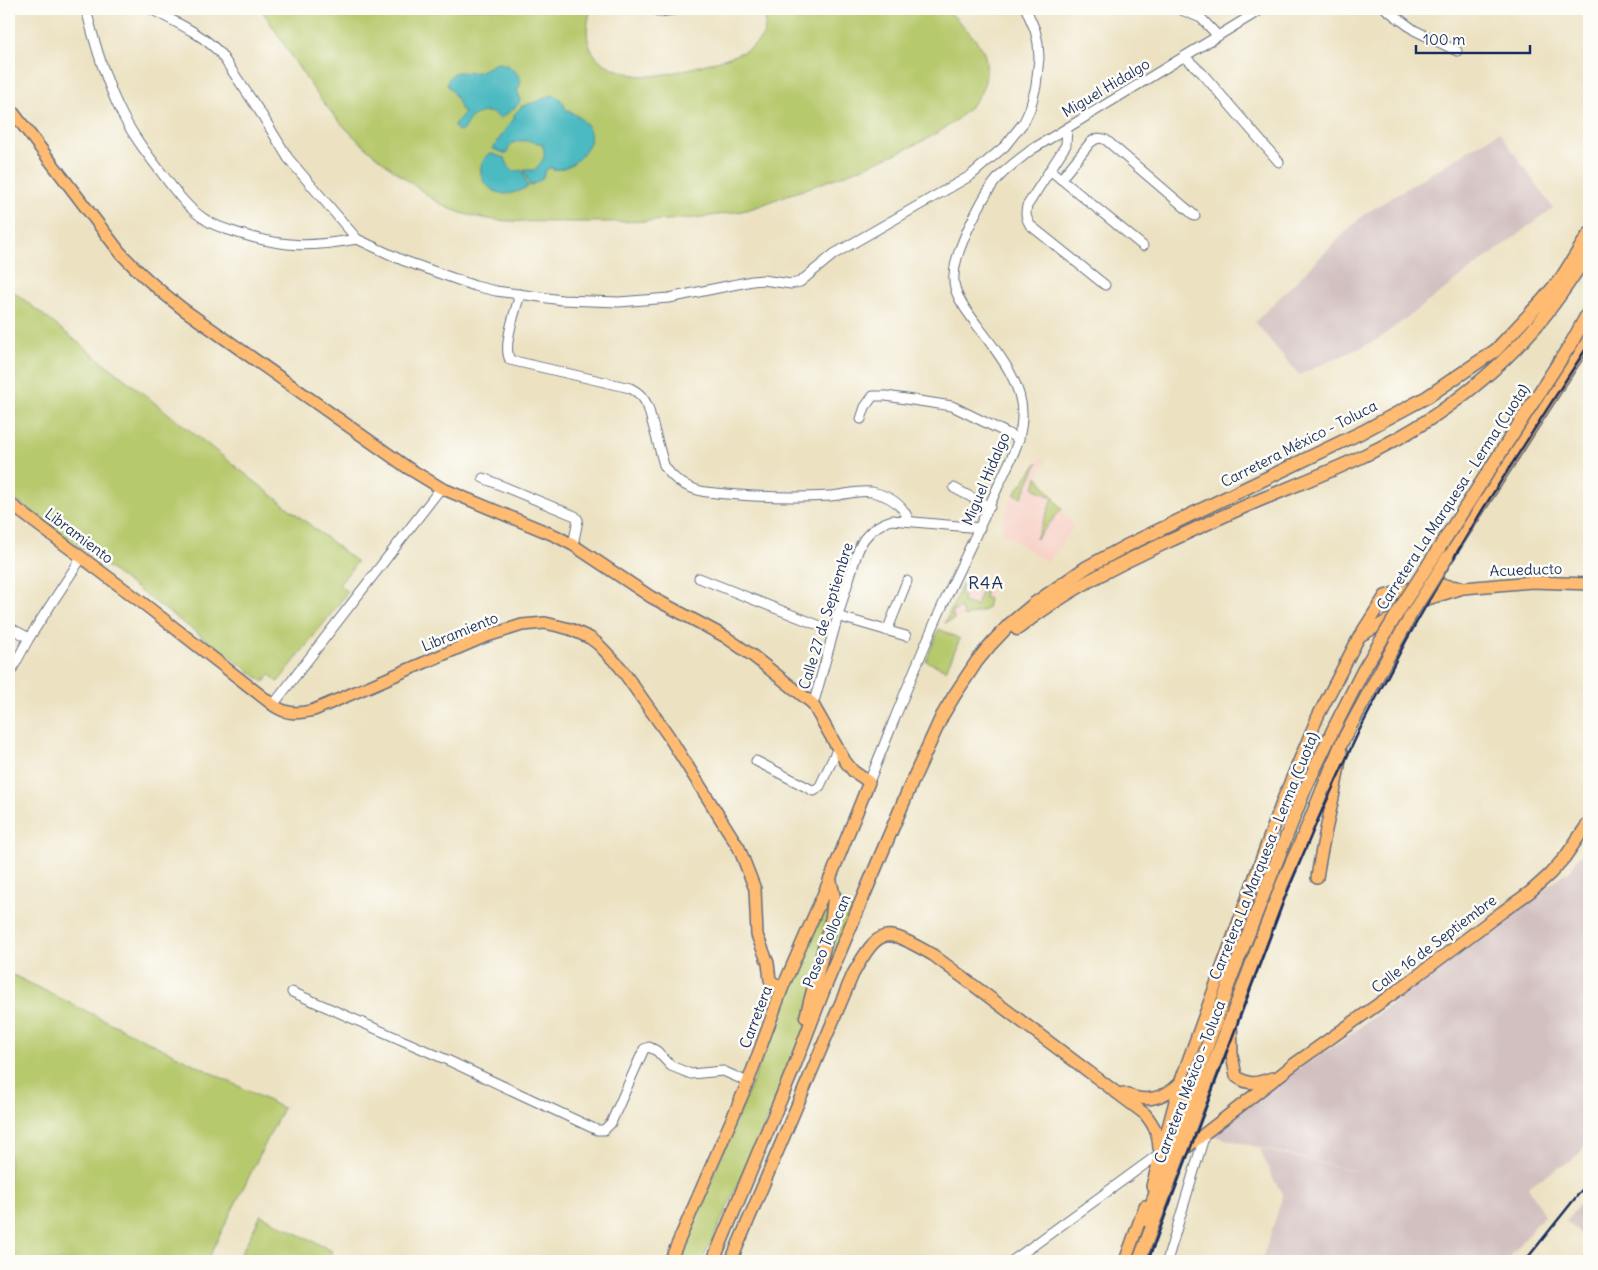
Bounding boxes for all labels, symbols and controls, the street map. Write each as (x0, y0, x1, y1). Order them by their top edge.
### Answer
scale bar (1416, 22, 1529, 54)
text: 100 m (1423, 30, 1465, 49)
street label: Miguel Hidalgo (1058, 54, 1153, 121)
street label: Carretera La Marquesa - Lerma (Cuota) (1372, 380, 1533, 613)
street label: Carretera México - Toluca (1217, 396, 1381, 491)
street label: Miguel Hidalgo (957, 429, 1014, 528)
street label: Libramiento (41, 504, 117, 568)
street label: Calle 27 de Septiembre (794, 540, 857, 692)
street label: Acueducto (1489, 559, 1563, 580)
district label: R4A (968, 571, 1004, 594)
street label: Libramiento (419, 608, 501, 656)
street label: Carretera La Marquesa - Lerma (Cuota) (1205, 729, 1322, 983)
street label: Calle 16 de Septiembre (1367, 890, 1500, 997)
street label: Paseo Tollocan (798, 891, 855, 990)
street label: Carretera (735, 982, 776, 1051)
street label: Carretera México - Toluca (1150, 997, 1230, 1166)

